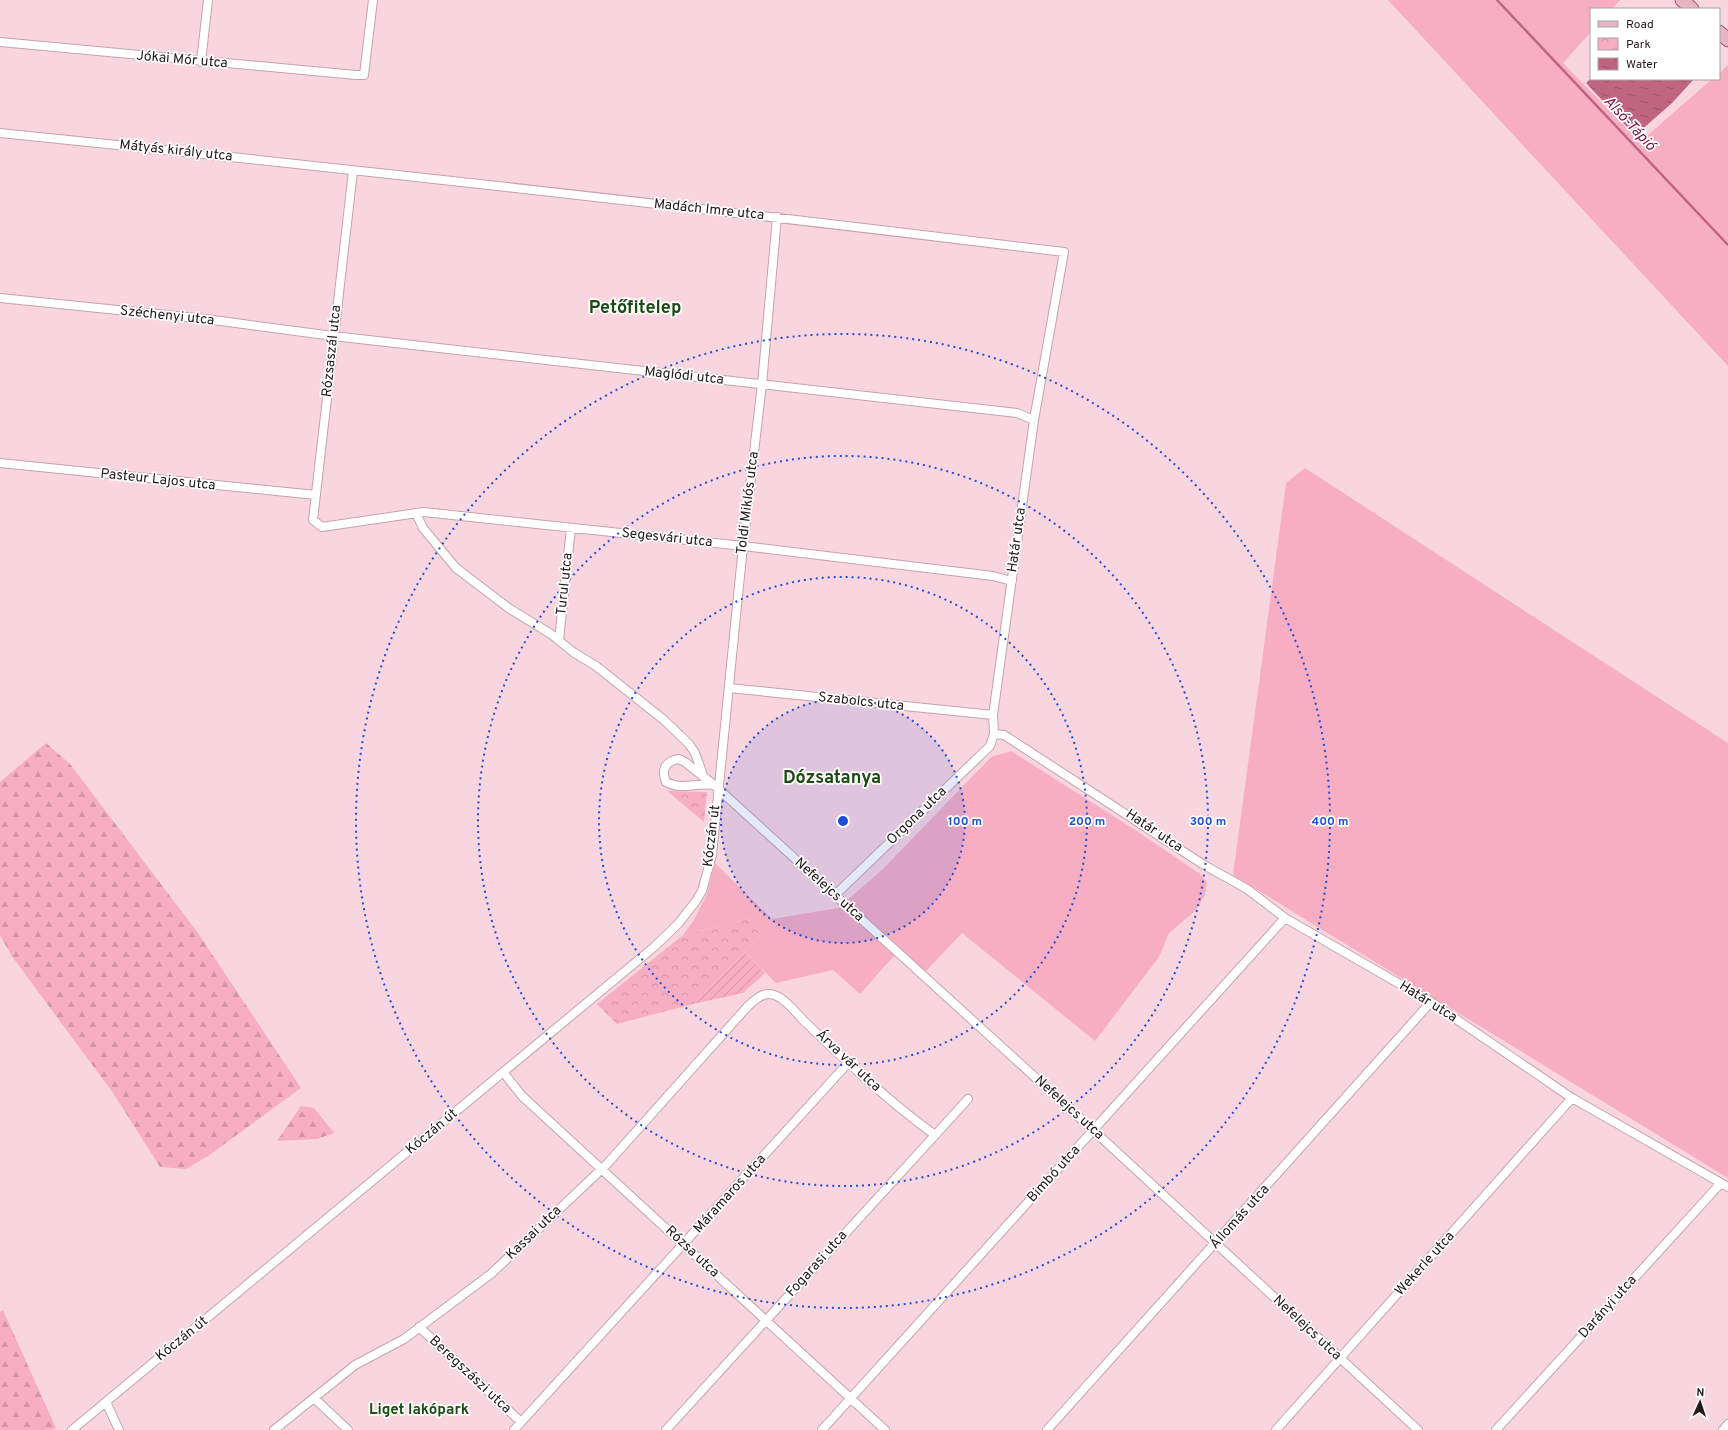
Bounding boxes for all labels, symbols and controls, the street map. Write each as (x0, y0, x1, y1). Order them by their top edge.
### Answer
legend (1590, 8, 1720, 80)
text: Road (1626, 17, 1654, 33)
text: Park (1626, 37, 1651, 53)
street label: Jókai Mór utca (136, 48, 228, 72)
text: Water (1626, 57, 1658, 73)
water label: Alsó-Tápió (1599, 93, 1660, 156)
street label: Mátyás király utca (119, 137, 233, 165)
street label: Madách Imre utca (653, 196, 765, 224)
district label: Petőfitelep (589, 297, 681, 320)
street label: Széchenyi utca (119, 303, 215, 329)
street label: Rózsaszál utca (319, 304, 345, 398)
street label: Maglódi utca (643, 363, 725, 389)
street label: Toldi Miklós utca (733, 450, 763, 556)
street label: Pasteur Lajos utca (100, 466, 216, 494)
street label: Határ utca (1004, 507, 1030, 573)
street label: Segesvári utca (621, 525, 713, 551)
street label: Turul utca (553, 552, 577, 616)
street label: Szabolcs utca (817, 689, 905, 715)
district label: Dózsatanya (783, 767, 881, 790)
street label: Orgona utca (883, 783, 951, 849)
street label: Kóczán út (700, 804, 724, 868)
street label: Határ utca (1122, 806, 1186, 856)
centre of rings (836, 814, 850, 828)
text: 100 m (948, 814, 982, 830)
text: 200 m (1069, 814, 1105, 830)
text: 300 m (1190, 814, 1226, 830)
text: 400 m (1311, 814, 1349, 830)
street label: Nefelejcs utca (791, 854, 867, 926)
street label: Határ utca (1396, 978, 1460, 1026)
street label: Árva vár utca (812, 1026, 885, 1096)
street label: Nefelejcs utca (1031, 1072, 1107, 1144)
street label: Kóczán út (403, 1105, 461, 1159)
street label: Bimbó utca (1024, 1142, 1084, 1206)
street label: Máramaros utca (690, 1151, 770, 1237)
street label: Állomás utca (1206, 1181, 1273, 1253)
street label: Kassai utca (503, 1202, 565, 1264)
street label: Rózsa utca (661, 1223, 723, 1281)
street label: Fogarasi utca (783, 1227, 851, 1301)
street label: Wekerle utca (1392, 1228, 1458, 1300)
street label: Darányi utca (1575, 1272, 1641, 1342)
street label: Nefelejcs utca (1269, 1292, 1345, 1364)
street label: Kóczán út (152, 1313, 212, 1365)
street label: Beregszászi utca (425, 1333, 515, 1417)
north arrow (1680, 1382, 1720, 1422)
text: N (1696, 1386, 1705, 1400)
district label: Liget lakópark (369, 1401, 469, 1420)

